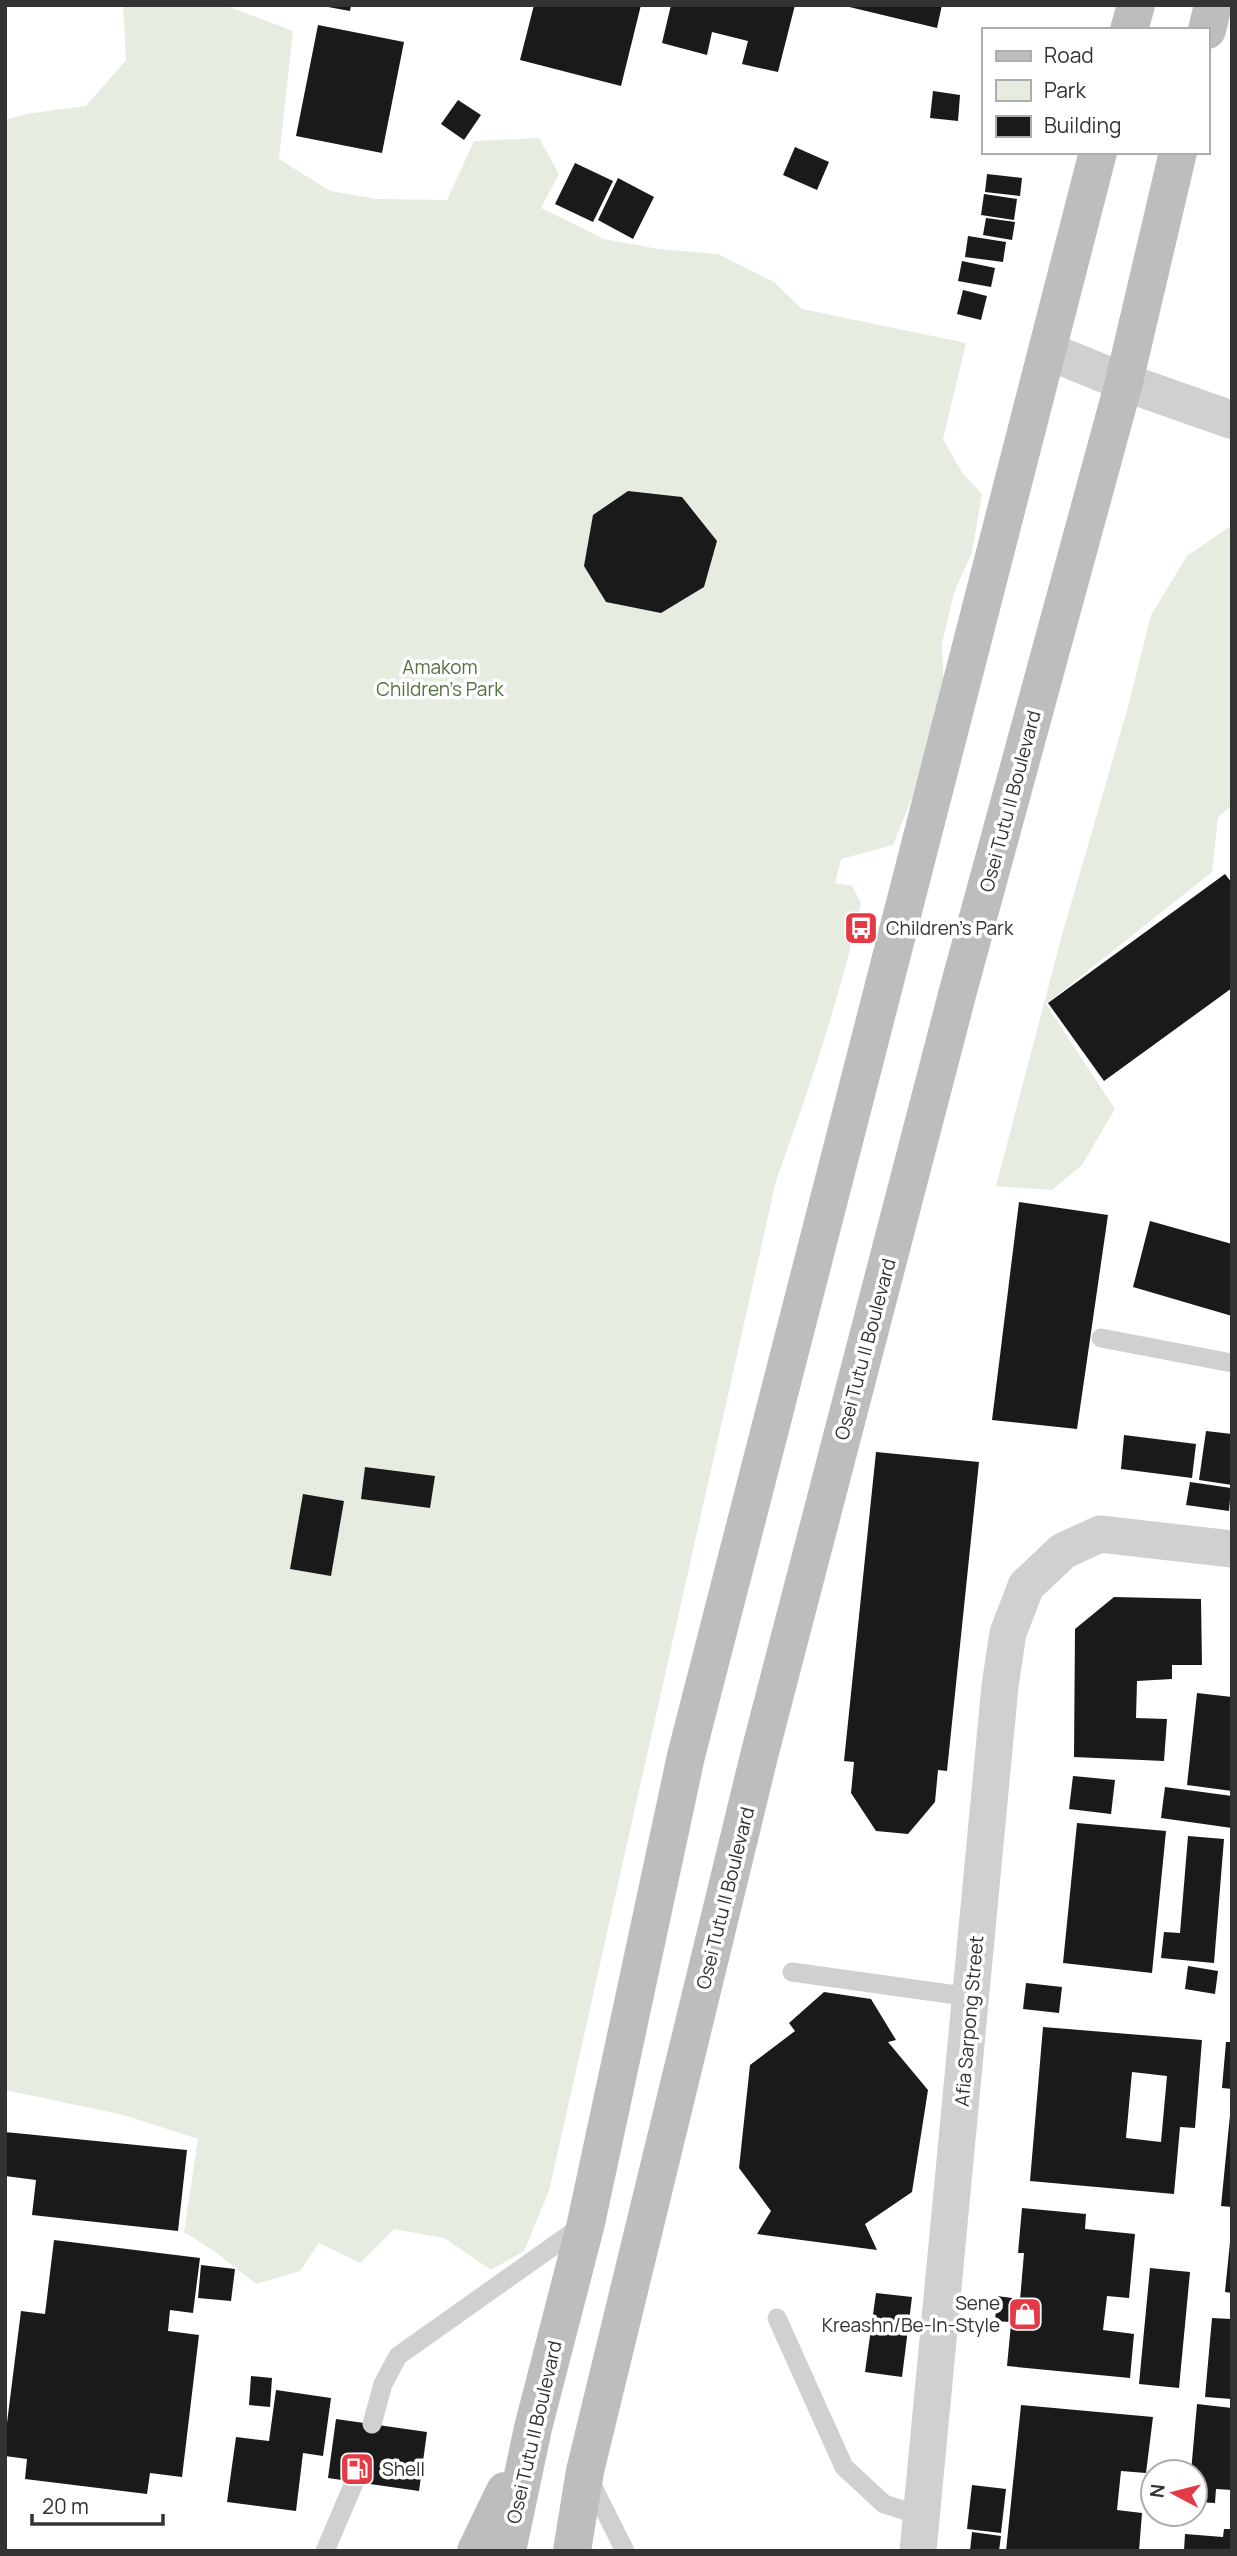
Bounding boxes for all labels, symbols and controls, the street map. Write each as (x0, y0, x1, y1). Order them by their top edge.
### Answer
legend (982, 28, 1209, 154)
text: Road (1044, 41, 1094, 69)
text: Park (1044, 76, 1086, 104)
text: Building (1044, 111, 1121, 139)
park label: Amakom Children's Park (376, 654, 504, 702)
street label: Osei Tutu II Boulevard (973, 707, 1047, 895)
bus stop icon: Children's Park (842, 909, 880, 947)
place label: Children's Park (886, 915, 1014, 941)
street label: Osei Tutu II Boulevard (828, 1255, 902, 1443)
street label: Osei Tutu II Boulevard (690, 1804, 760, 1992)
street label: Afia Sarpong Street (949, 1934, 989, 2108)
place label: Sene Kreashn/Be-In-Style (822, 2290, 1000, 2338)
shop icon: Sene Kreashn/Be-In-Style (1006, 2295, 1044, 2333)
street label: Osei Tutu II Boulevard (500, 2338, 568, 2526)
fuel station icon: Shell (338, 2450, 376, 2488)
place label: Shell (382, 2456, 425, 2482)
north arrow (1139, 2458, 1209, 2528)
scale bar (32, 2482, 163, 2526)
text: N (1143, 2483, 1171, 2499)
text: 20 m (42, 2492, 89, 2520)

